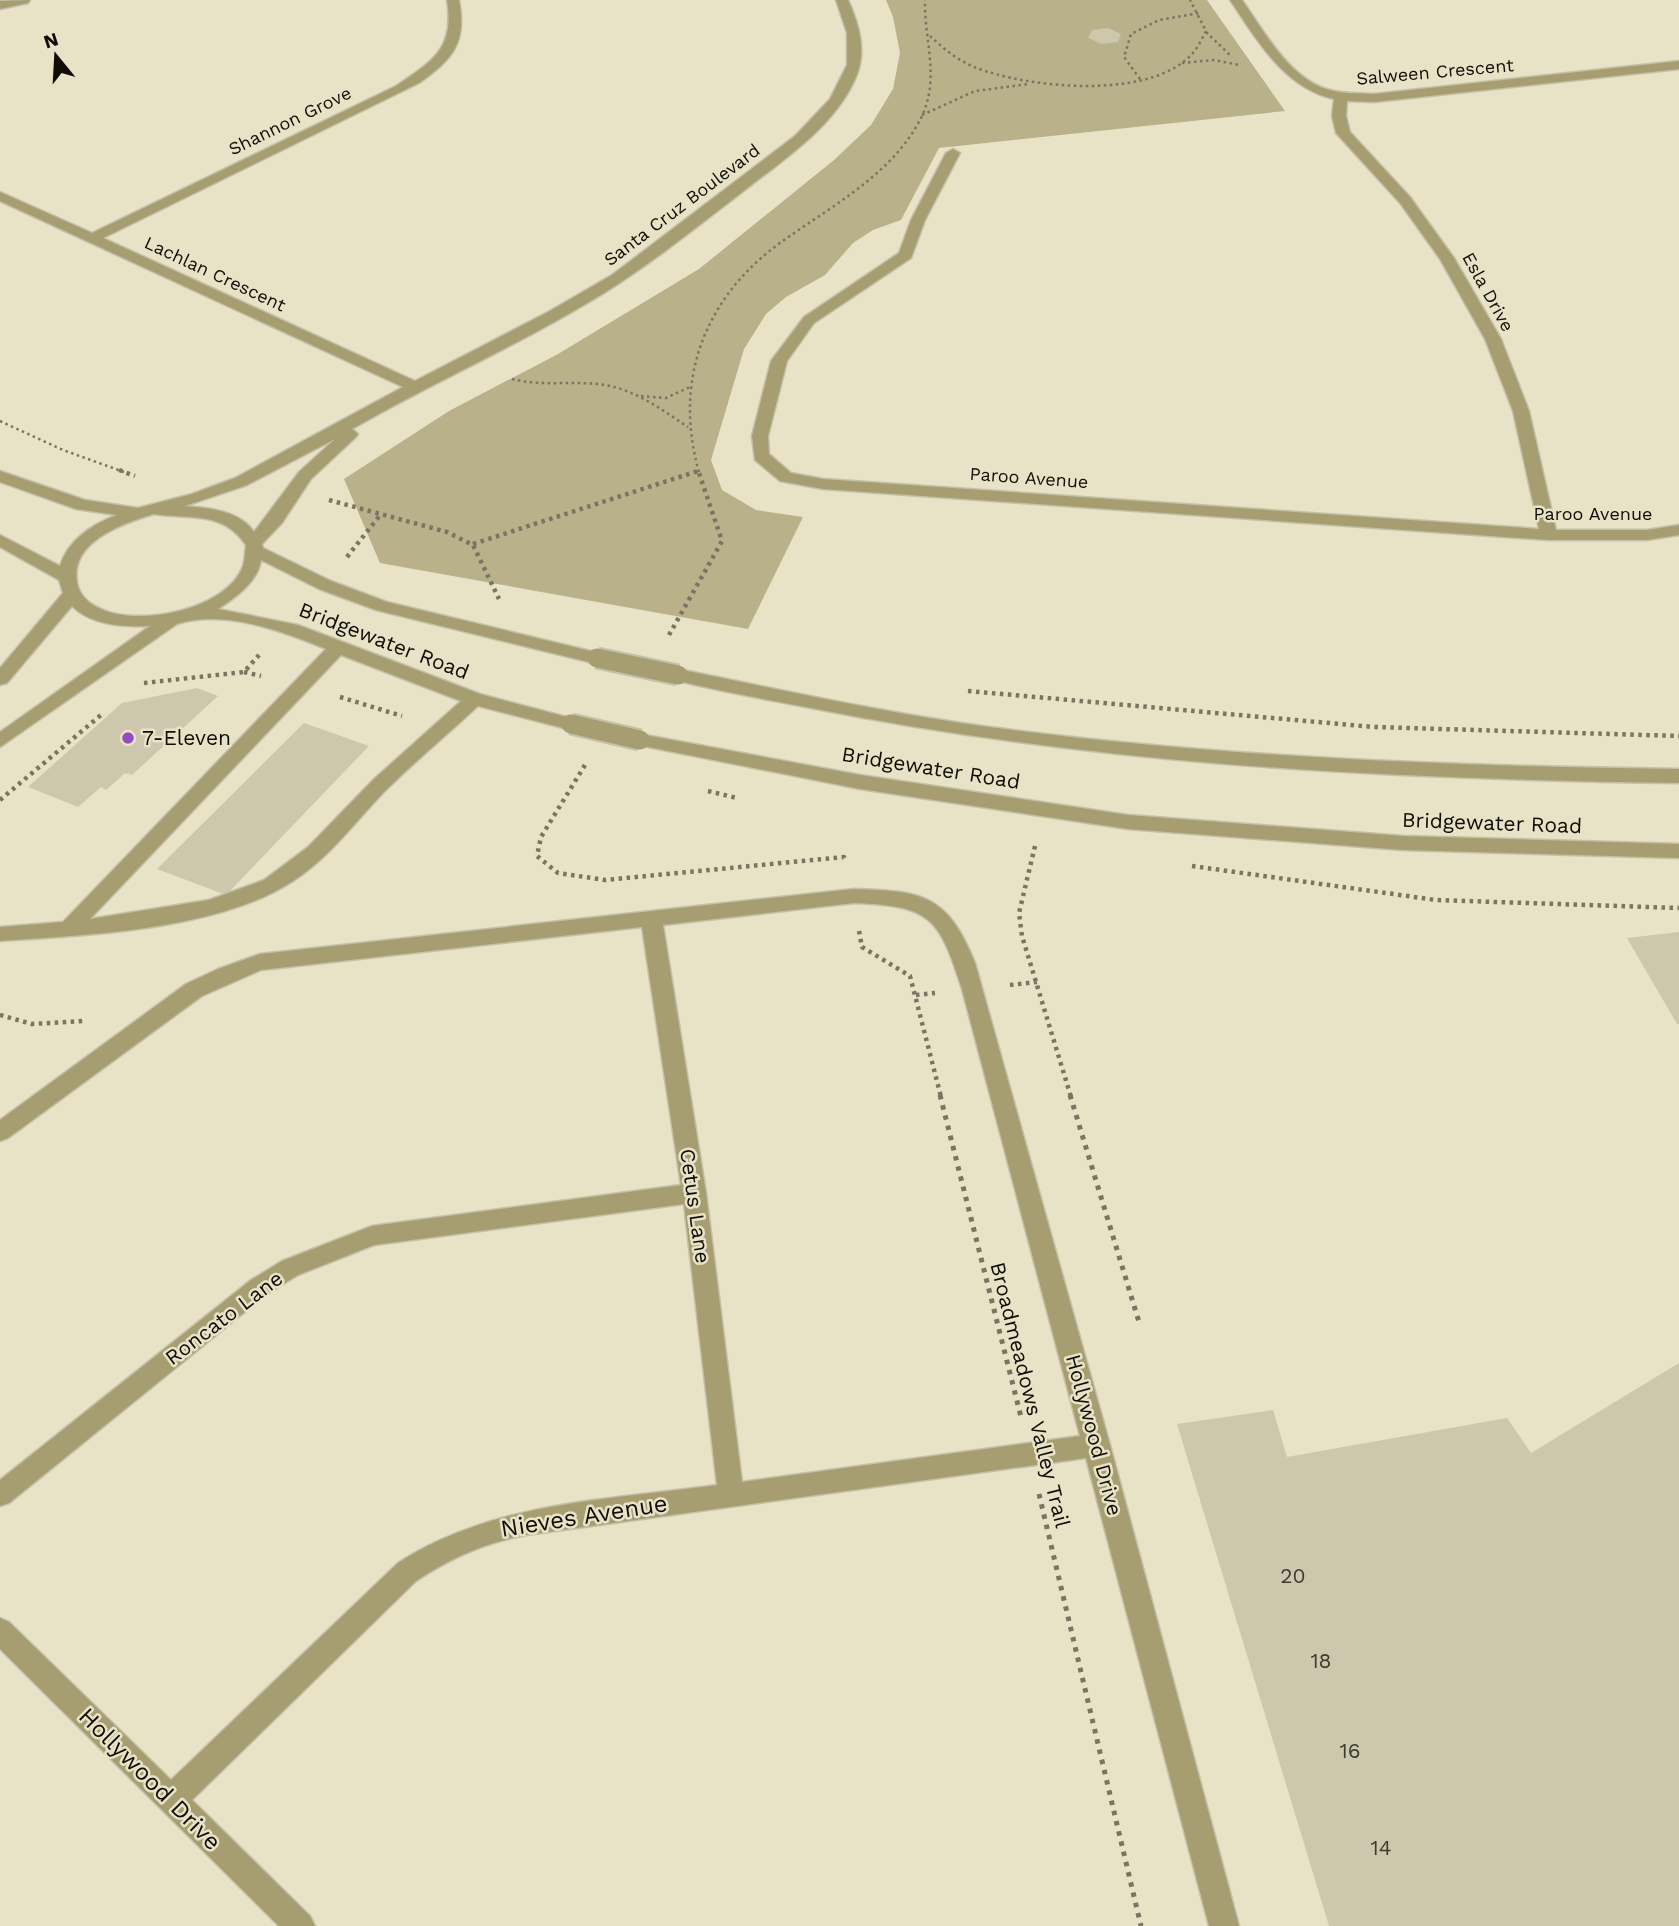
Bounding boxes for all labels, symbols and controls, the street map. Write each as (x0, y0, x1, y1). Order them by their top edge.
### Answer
north arrow (21, 21, 91, 91)
text: N (41, 27, 61, 53)
street label: Salween Crescent (1355, 54, 1515, 89)
street label: Shannon Grove (225, 82, 355, 159)
street label: Santa Cruz Boulevard (600, 139, 764, 270)
street label: Lachlan Crescent (141, 232, 290, 316)
street label: Esla Drive (1458, 249, 1519, 335)
street label: Paroo Avenue (969, 463, 1089, 492)
street label: Paroo Avenue (1534, 503, 1652, 524)
street label: Bridgewater Road (296, 597, 473, 685)
place label: 7-Eleven (142, 725, 231, 750)
marker: 7-Eleven (120, 730, 136, 746)
street label: Bridgewater Road (840, 741, 1022, 794)
street label: Bridgewater Road (1401, 807, 1583, 838)
street label: Cetus Lane (675, 1147, 716, 1265)
street label: Broadmeadows Valley Trail (985, 1259, 1076, 1531)
street label: Roncato Lane (160, 1265, 287, 1370)
street label: Hollywood Drive (1061, 1351, 1128, 1518)
street label: Nieves Avenue (499, 1489, 669, 1543)
house number: 20 (1280, 1563, 1306, 1588)
house number: 18 (1310, 1648, 1332, 1673)
street label: Hollywood Drive (73, 1702, 227, 1856)
house number: 16 (1340, 1738, 1360, 1763)
house number: 14 (1370, 1835, 1392, 1860)

